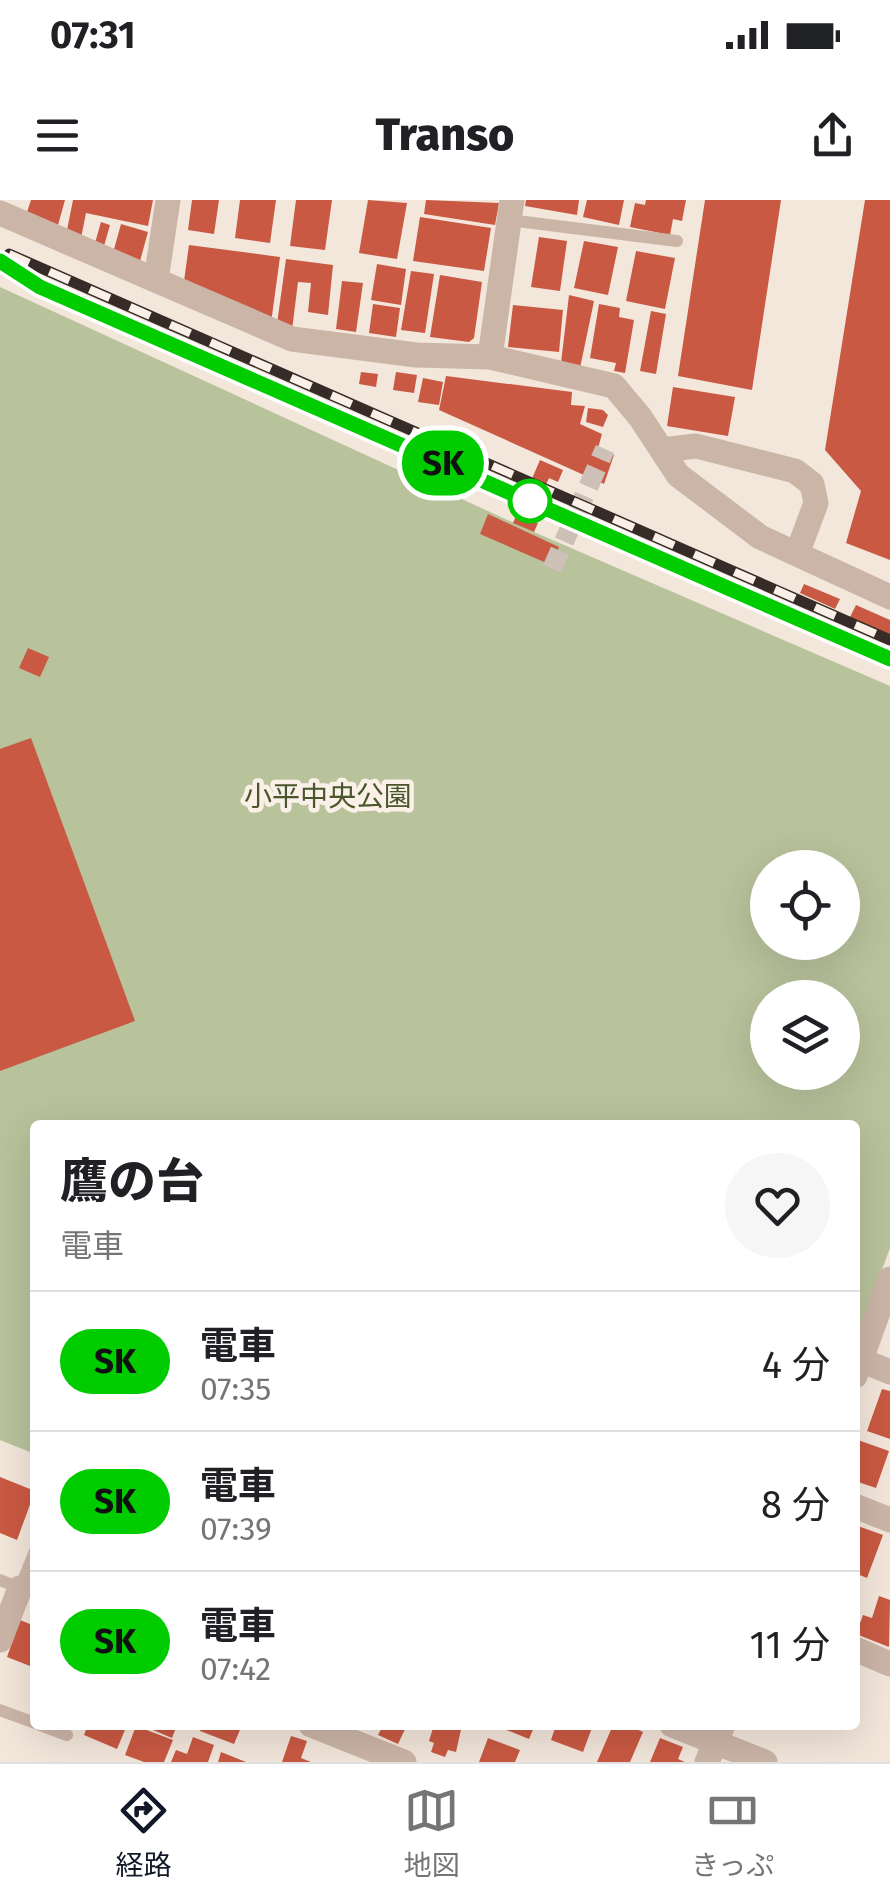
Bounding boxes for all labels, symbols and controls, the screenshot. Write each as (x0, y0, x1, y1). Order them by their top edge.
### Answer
text: 07:31 (50, 12, 136, 58)
icon: menu (30, 108, 85, 163)
text: Transo (376, 108, 514, 162)
icon: share (805, 108, 860, 163)
line badge: SK (398, 430, 488, 496)
text: SK (422, 442, 464, 484)
unlabelled marker (509, 480, 551, 522)
park label: 小平中央公園 (244, 780, 412, 813)
map controls (750, 850, 860, 1090)
button: locate (750, 850, 860, 960)
button: layers (750, 980, 860, 1090)
text: 鷹の台 (60, 1153, 204, 1211)
button: heart (725, 1153, 830, 1258)
text: 電車 (60, 1227, 124, 1265)
text: 電車 (200, 1323, 276, 1369)
text: SK (94, 1340, 136, 1382)
text: 4 分 (762, 1342, 830, 1388)
text: 07:35 (200, 1370, 271, 1408)
text: 電車 (200, 1463, 276, 1509)
text: SK (94, 1480, 136, 1522)
text: 8 分 (761, 1482, 830, 1528)
text: 07:39 (200, 1510, 272, 1548)
text: 電車 (200, 1603, 276, 1649)
text: SK (94, 1620, 136, 1662)
text: 11 分 (750, 1622, 830, 1668)
text: 07:42 (200, 1650, 271, 1688)
tab: 経路 (116, 1783, 172, 1883)
tab: 地図 (404, 1783, 460, 1883)
tab: きっぷ (691, 1783, 774, 1883)

